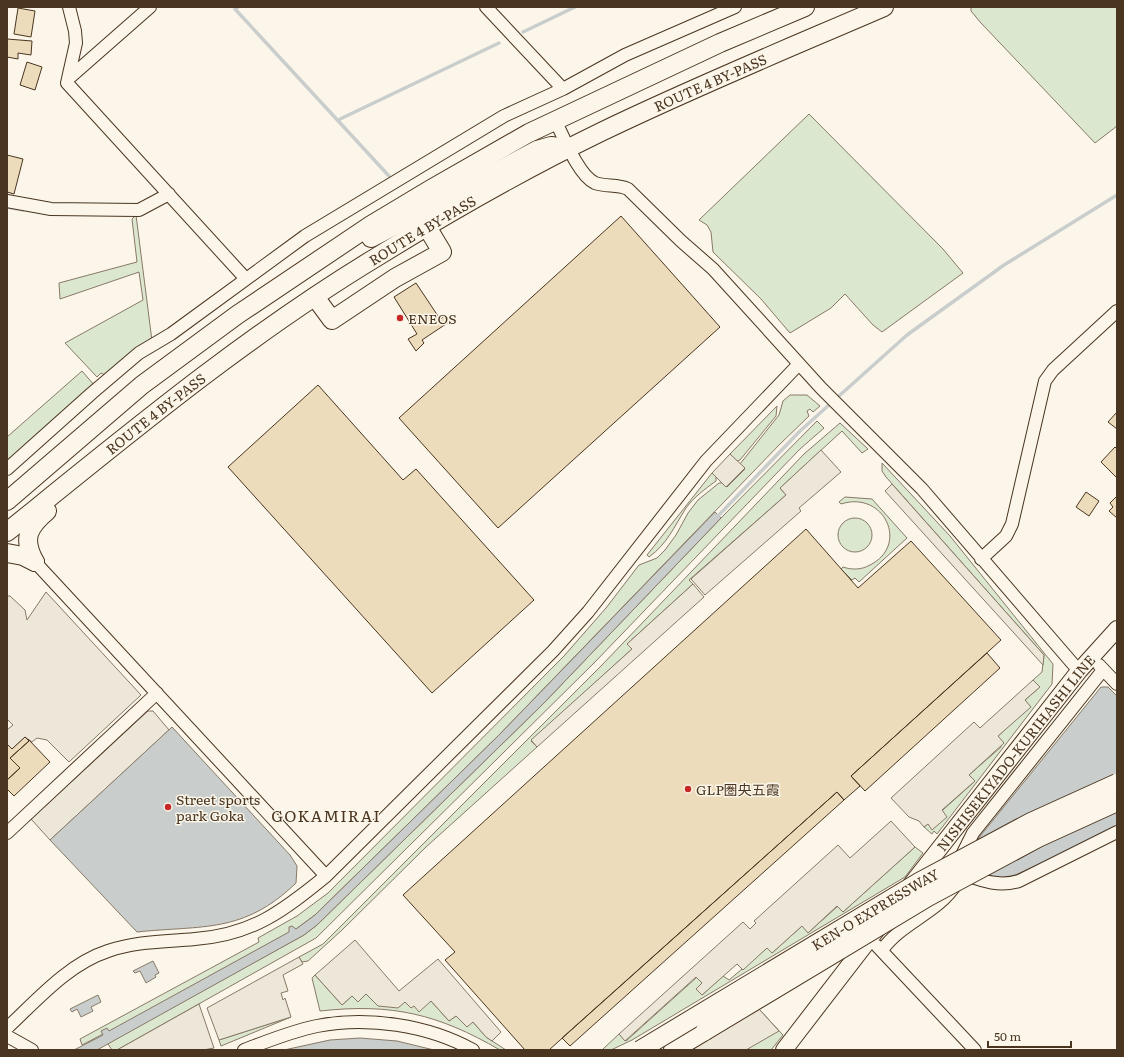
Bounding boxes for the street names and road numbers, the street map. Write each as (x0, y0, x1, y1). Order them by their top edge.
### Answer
street label: ROUTE 4 BY-PASS (650, 48, 770, 116)
street label: ROUTE 4 BY-PASS (365, 190, 479, 270)
street label: ROUTE 4 BY-PASS (101, 368, 209, 459)
street label: NISHISEKIYADO-KURIHASHI LINE (931, 650, 1099, 855)
street label: KEN-O EXPRESSWAY (807, 863, 942, 955)

